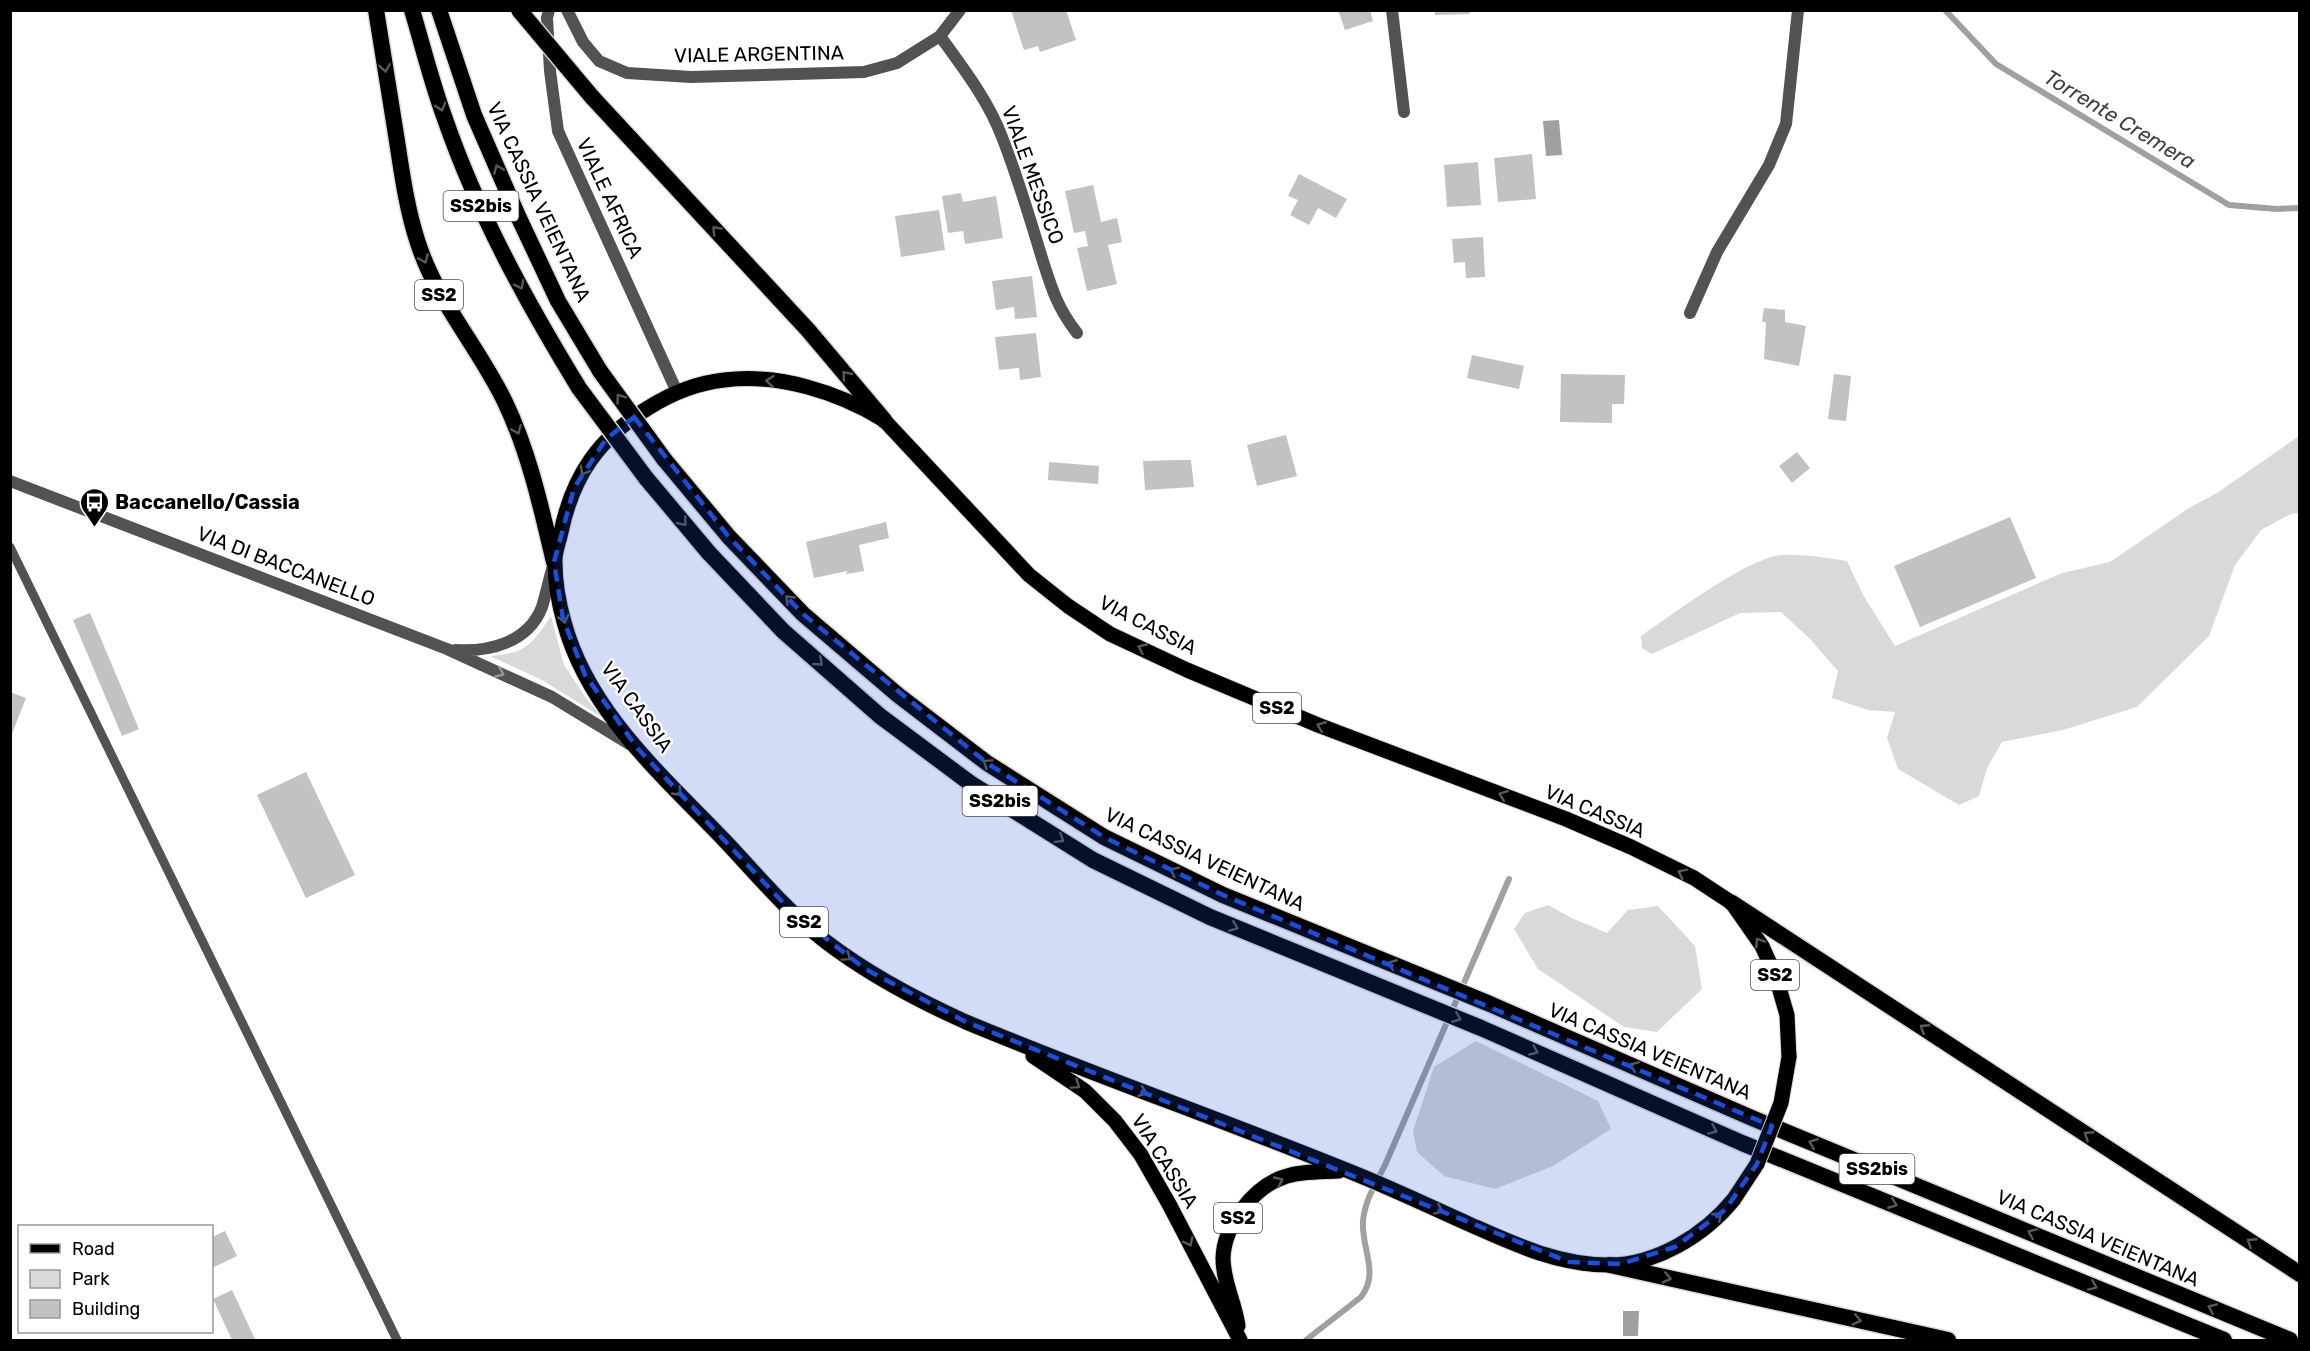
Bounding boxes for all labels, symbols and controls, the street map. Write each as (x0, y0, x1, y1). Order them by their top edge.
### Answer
street label: VIALE ARGENTINA (674, 41, 844, 67)
one-way arrow (379, 64, 391, 73)
water label: Torrente Cremera (2040, 64, 2200, 174)
street label: VIA CASSIA VEIENTANA (482, 98, 596, 306)
one-way arrow (434, 101, 446, 112)
street label: VIALE MESSICO (997, 103, 1069, 247)
street label: VIALE AFRICA (572, 134, 648, 262)
one-way arrow (493, 164, 505, 175)
road number: SS2bis (444, 191, 518, 221)
one-way arrow (712, 227, 723, 237)
one-way arrow (417, 253, 429, 264)
one-way arrow (513, 278, 524, 289)
road number: SS2 (415, 280, 463, 310)
one-way arrow (842, 371, 853, 382)
one-way arrow (765, 375, 775, 388)
one-way arrow (616, 393, 627, 404)
one-way arrow (510, 423, 522, 434)
one-way arrow (579, 465, 591, 475)
bus stop icon: Baccanello/Cassia (78, 486, 110, 528)
place label: Baccanello/Cassia (115, 490, 300, 514)
one-way arrow (676, 515, 687, 526)
street label: VIA DI BACCANELLO (194, 521, 378, 611)
street label: VIA CASSIA (1095, 590, 1201, 660)
one-way arrow (785, 595, 796, 606)
one-way arrow (556, 614, 569, 624)
one-way arrow (1137, 644, 1148, 656)
one-way arrow (812, 655, 823, 666)
street label: VIA CASSIA (596, 657, 678, 757)
one-way arrow (494, 666, 505, 678)
road number: SS2 (1253, 693, 1301, 723)
one-way arrow (1316, 721, 1327, 733)
one-way arrow (983, 759, 994, 770)
street label: VIA CASSIA (1541, 779, 1649, 843)
one-way arrow (671, 785, 682, 795)
road number: SS2bis (962, 786, 1038, 816)
one-way arrow (1498, 790, 1509, 803)
street label: VIA CASSIA VEIENTANA (1101, 802, 1309, 916)
one-way arrow (1054, 832, 1064, 844)
one-way arrow (1169, 867, 1180, 879)
one-way arrow (1677, 868, 1688, 880)
road number: SS2 (780, 907, 828, 937)
one-way arrow (1228, 920, 1239, 932)
one-way arrow (1755, 937, 1766, 948)
one-way arrow (841, 950, 852, 961)
one-way arrow (1387, 959, 1398, 971)
road number: SS2 (1751, 960, 1799, 990)
street label: VIA CASSIA VEIENTANA (1545, 997, 1755, 1105)
one-way arrow (1451, 1011, 1462, 1023)
one-way arrow (1920, 1025, 1931, 1036)
one-way arrow (1528, 1044, 1539, 1056)
one-way arrow (1629, 1062, 1640, 1074)
one-way arrow (1069, 1078, 1080, 1089)
one-way arrow (1137, 1085, 1148, 1097)
street label: VIA CASSIA (1127, 1110, 1203, 1212)
one-way arrow (1706, 1123, 1717, 1135)
one-way arrow (2083, 1131, 2094, 1142)
one-way arrow (1808, 1138, 1819, 1150)
road number: SS2bis (1840, 1154, 1914, 1184)
one-way arrow (1272, 1176, 1283, 1188)
street label: VIA CASSIA VEIENTANA (1993, 1184, 2203, 1292)
one-way arrow (1887, 1197, 1898, 1209)
road number: SS2 (1214, 1203, 1262, 1233)
one-way arrow (1432, 1203, 1443, 1215)
one-way arrow (1711, 1213, 1722, 1224)
legend (18, 1225, 213, 1333)
one-way arrow (2028, 1228, 2039, 1240)
one-way arrow (1182, 1235, 1193, 1246)
text: Road (72, 1238, 115, 1260)
one-way arrow (2246, 1238, 2257, 1249)
text: Park (72, 1268, 110, 1290)
one-way arrow (1662, 1271, 1672, 1284)
one-way arrow (2087, 1279, 2098, 1291)
text: Building (72, 1298, 140, 1320)
one-way arrow (2208, 1303, 2219, 1315)
one-way arrow (1852, 1313, 1862, 1326)

